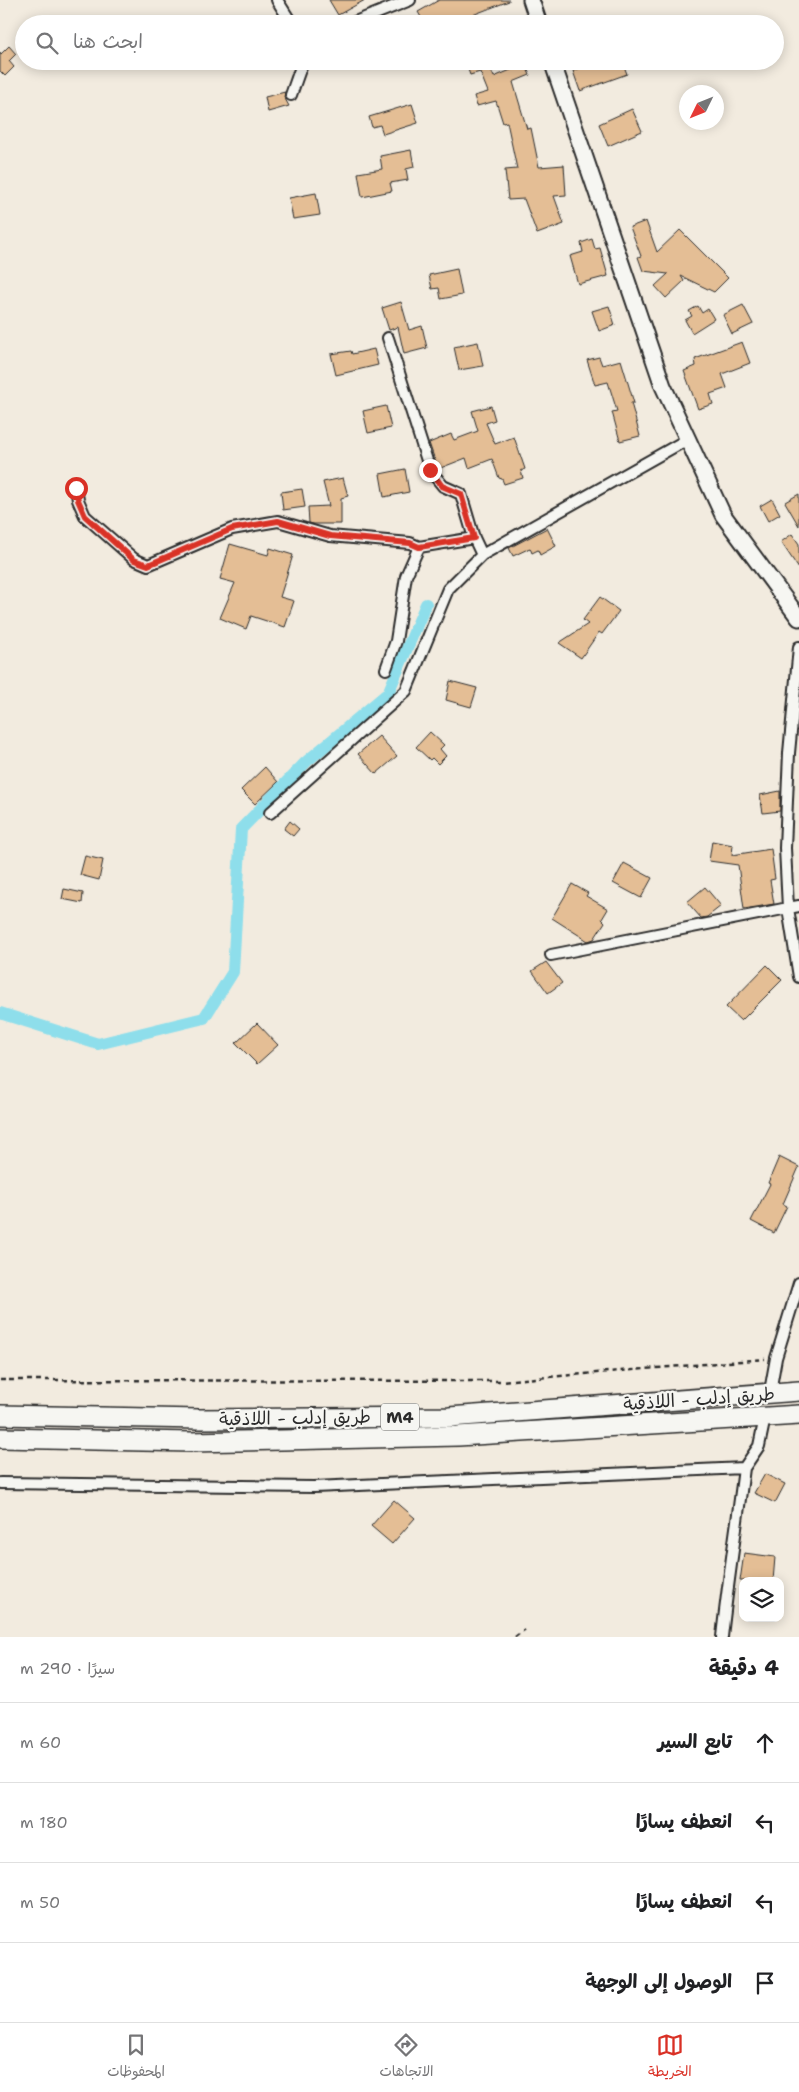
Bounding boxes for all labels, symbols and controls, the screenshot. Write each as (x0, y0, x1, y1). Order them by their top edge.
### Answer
search box (15, 15, 784, 70)
icon: search (33, 29, 61, 57)
text: ابحث هنا (73, 29, 143, 54)
north arrow (679, 85, 724, 130)
route end (419, 459, 442, 482)
route start (65, 477, 88, 500)
street label: طريق إدلب - اللاذقية (623, 1382, 775, 1416)
road number: M4 (381, 1404, 419, 1430)
street label: طريق إدلب - اللاذقية (219, 1405, 371, 1431)
map controls (739, 1577, 784, 1622)
button: layers (739, 1577, 784, 1622)
text: 4 دقيقة (709, 1654, 779, 1682)
text: سيرًا · 290 m (20, 1658, 115, 1679)
text: تابع السير (658, 1729, 732, 1754)
icon: ahead (751, 1729, 779, 1757)
text: 60 m (20, 1732, 61, 1753)
text: انعطف يسارًا (636, 1809, 732, 1834)
icon: left (751, 1809, 779, 1837)
text: 180 m (20, 1812, 68, 1833)
text: انعطف يسارًا (636, 1889, 732, 1914)
icon: left (751, 1889, 779, 1917)
text: 50 m (20, 1892, 60, 1913)
text: الوصول إلى الوجهة (585, 1969, 732, 1994)
icon: arrive (751, 1969, 779, 1997)
tab: المحفوظات (107, 2031, 165, 2084)
tab: الاتجاهات (379, 2031, 434, 2084)
tab: الخريطة (648, 2031, 692, 2084)

